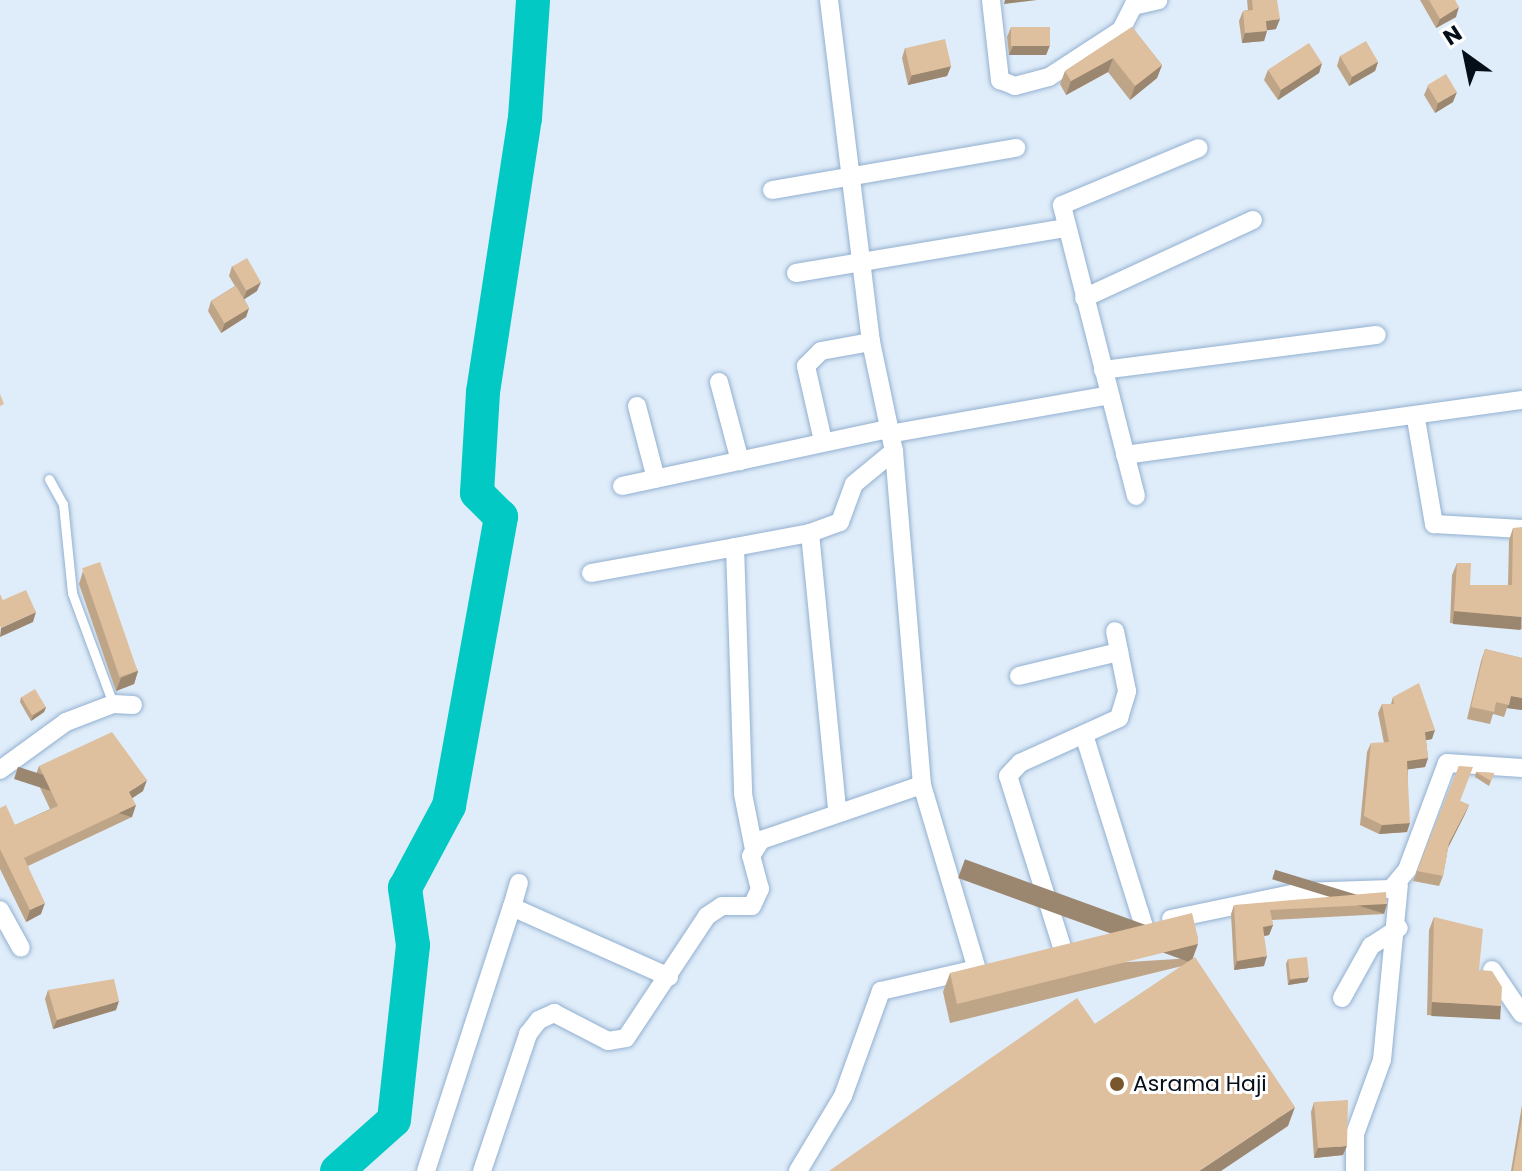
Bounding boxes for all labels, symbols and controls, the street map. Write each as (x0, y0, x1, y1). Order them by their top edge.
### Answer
north arrow (1426, 16, 1506, 96)
text: N (1437, 18, 1468, 53)
place label: Asrama Haji (1133, 1071, 1267, 1097)
marker: Asrama Haji (1108, 1075, 1126, 1093)

